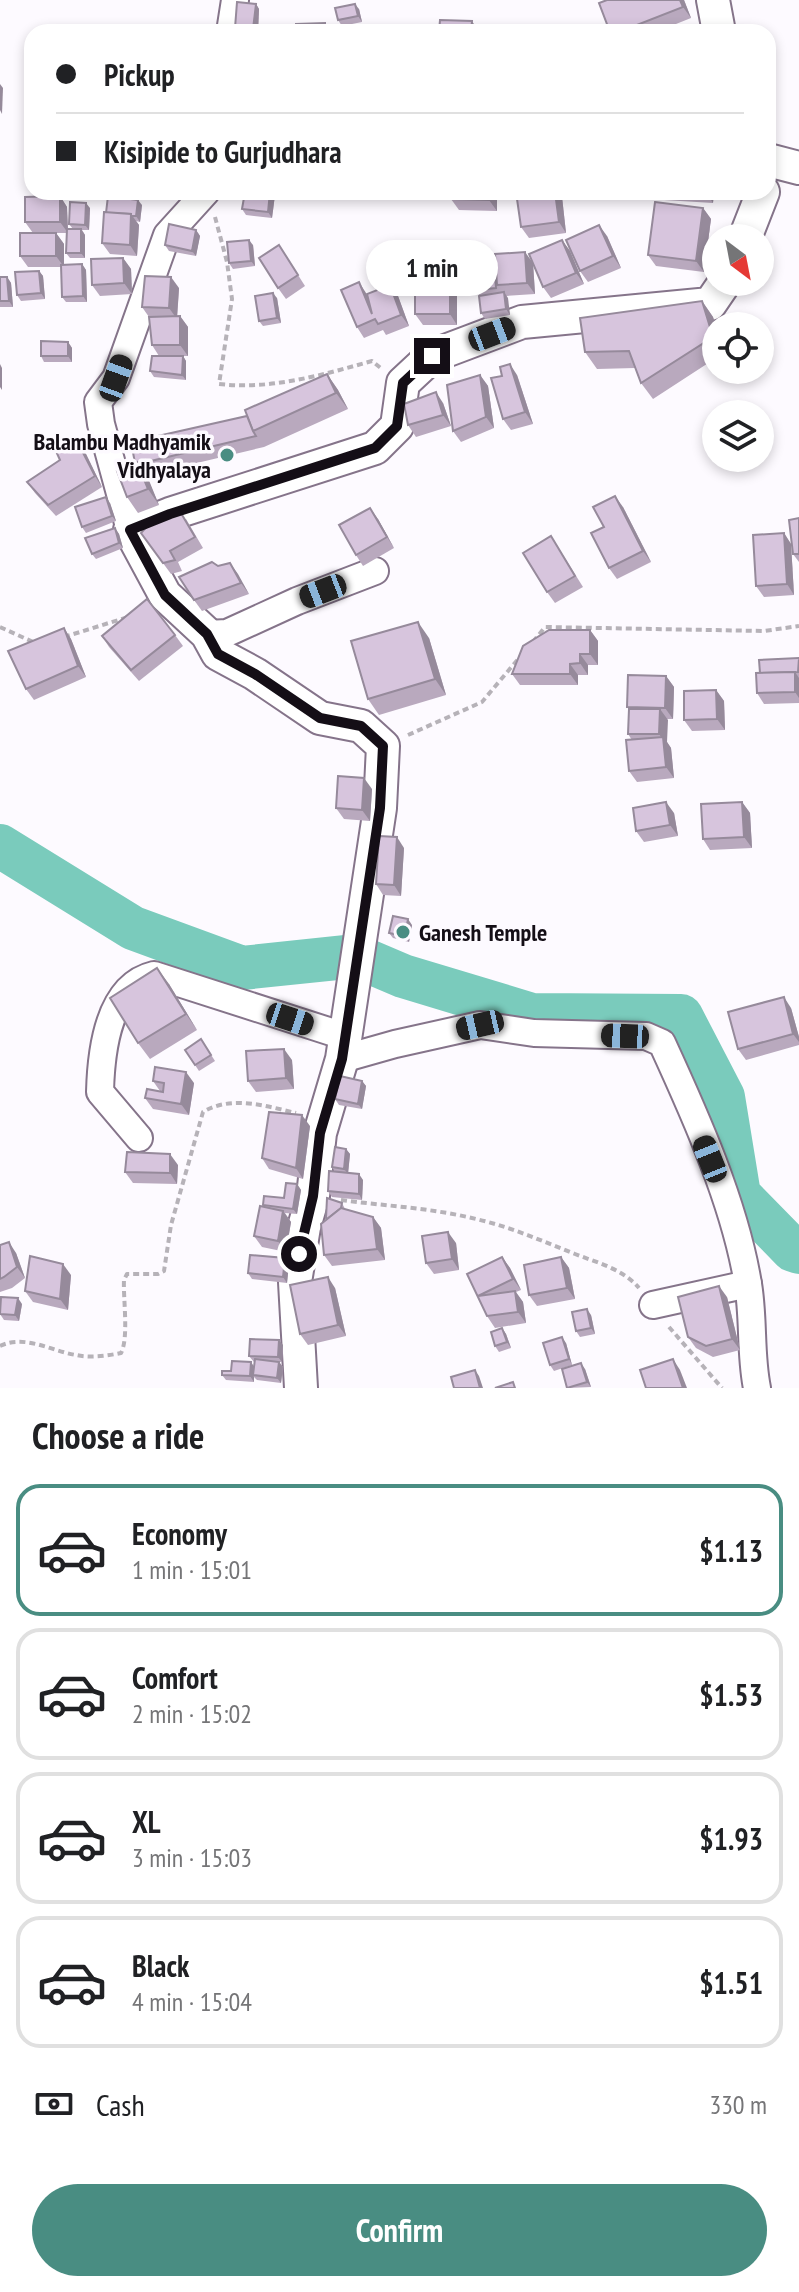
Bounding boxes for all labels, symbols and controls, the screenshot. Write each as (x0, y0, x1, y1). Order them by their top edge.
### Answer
text: Pickup (104, 55, 175, 94)
text: Kisipide to Gurjudhara (104, 132, 342, 171)
north arrow (702, 224, 774, 296)
map controls (702, 224, 774, 472)
callout: 1 min (366, 240, 498, 296)
text: 1 min (406, 251, 458, 284)
button: locate (702, 312, 774, 384)
car (465, 314, 519, 354)
route end (414, 338, 450, 374)
car (97, 351, 135, 405)
button: layers (702, 400, 774, 472)
place label: Balambu Madhyamik Vidhyalaya (33, 426, 211, 485)
marker: Balambu Madhyamik Vidhyalaya (218, 446, 236, 464)
car (296, 571, 350, 611)
place label: Ganesh Temple (419, 917, 547, 948)
marker: Ganesh Temple (394, 923, 412, 941)
car (263, 1000, 317, 1038)
car (454, 1008, 506, 1042)
car (601, 1023, 649, 1049)
car (690, 1132, 730, 1186)
route start (281, 1236, 317, 1272)
text: Choose a ride (32, 1412, 204, 1459)
icon: car (36, 1514, 108, 1586)
text: Economy (132, 1514, 227, 1553)
text: $1.13 (699, 1531, 763, 1570)
text: 1 min · 15:01 (132, 1553, 252, 1586)
icon: car (36, 1658, 108, 1730)
text: Comfort (132, 1658, 218, 1697)
text: $1.53 (699, 1675, 763, 1714)
text: 2 min · 15:02 (132, 1697, 252, 1730)
icon: car (36, 1802, 108, 1874)
text: XL (132, 1802, 161, 1841)
text: $1.93 (699, 1819, 763, 1858)
text: 3 min · 15:03 (132, 1841, 252, 1874)
icon: car (36, 1946, 108, 2018)
text: Black (132, 1946, 189, 1985)
text: $1.51 (699, 1963, 763, 2002)
text: 4 min · 15:04 (132, 1985, 252, 2018)
icon: cash (32, 2082, 76, 2126)
text: Cash (96, 2085, 145, 2124)
text: 330 m (709, 2088, 767, 2121)
button: Confirm (32, 2184, 767, 2276)

